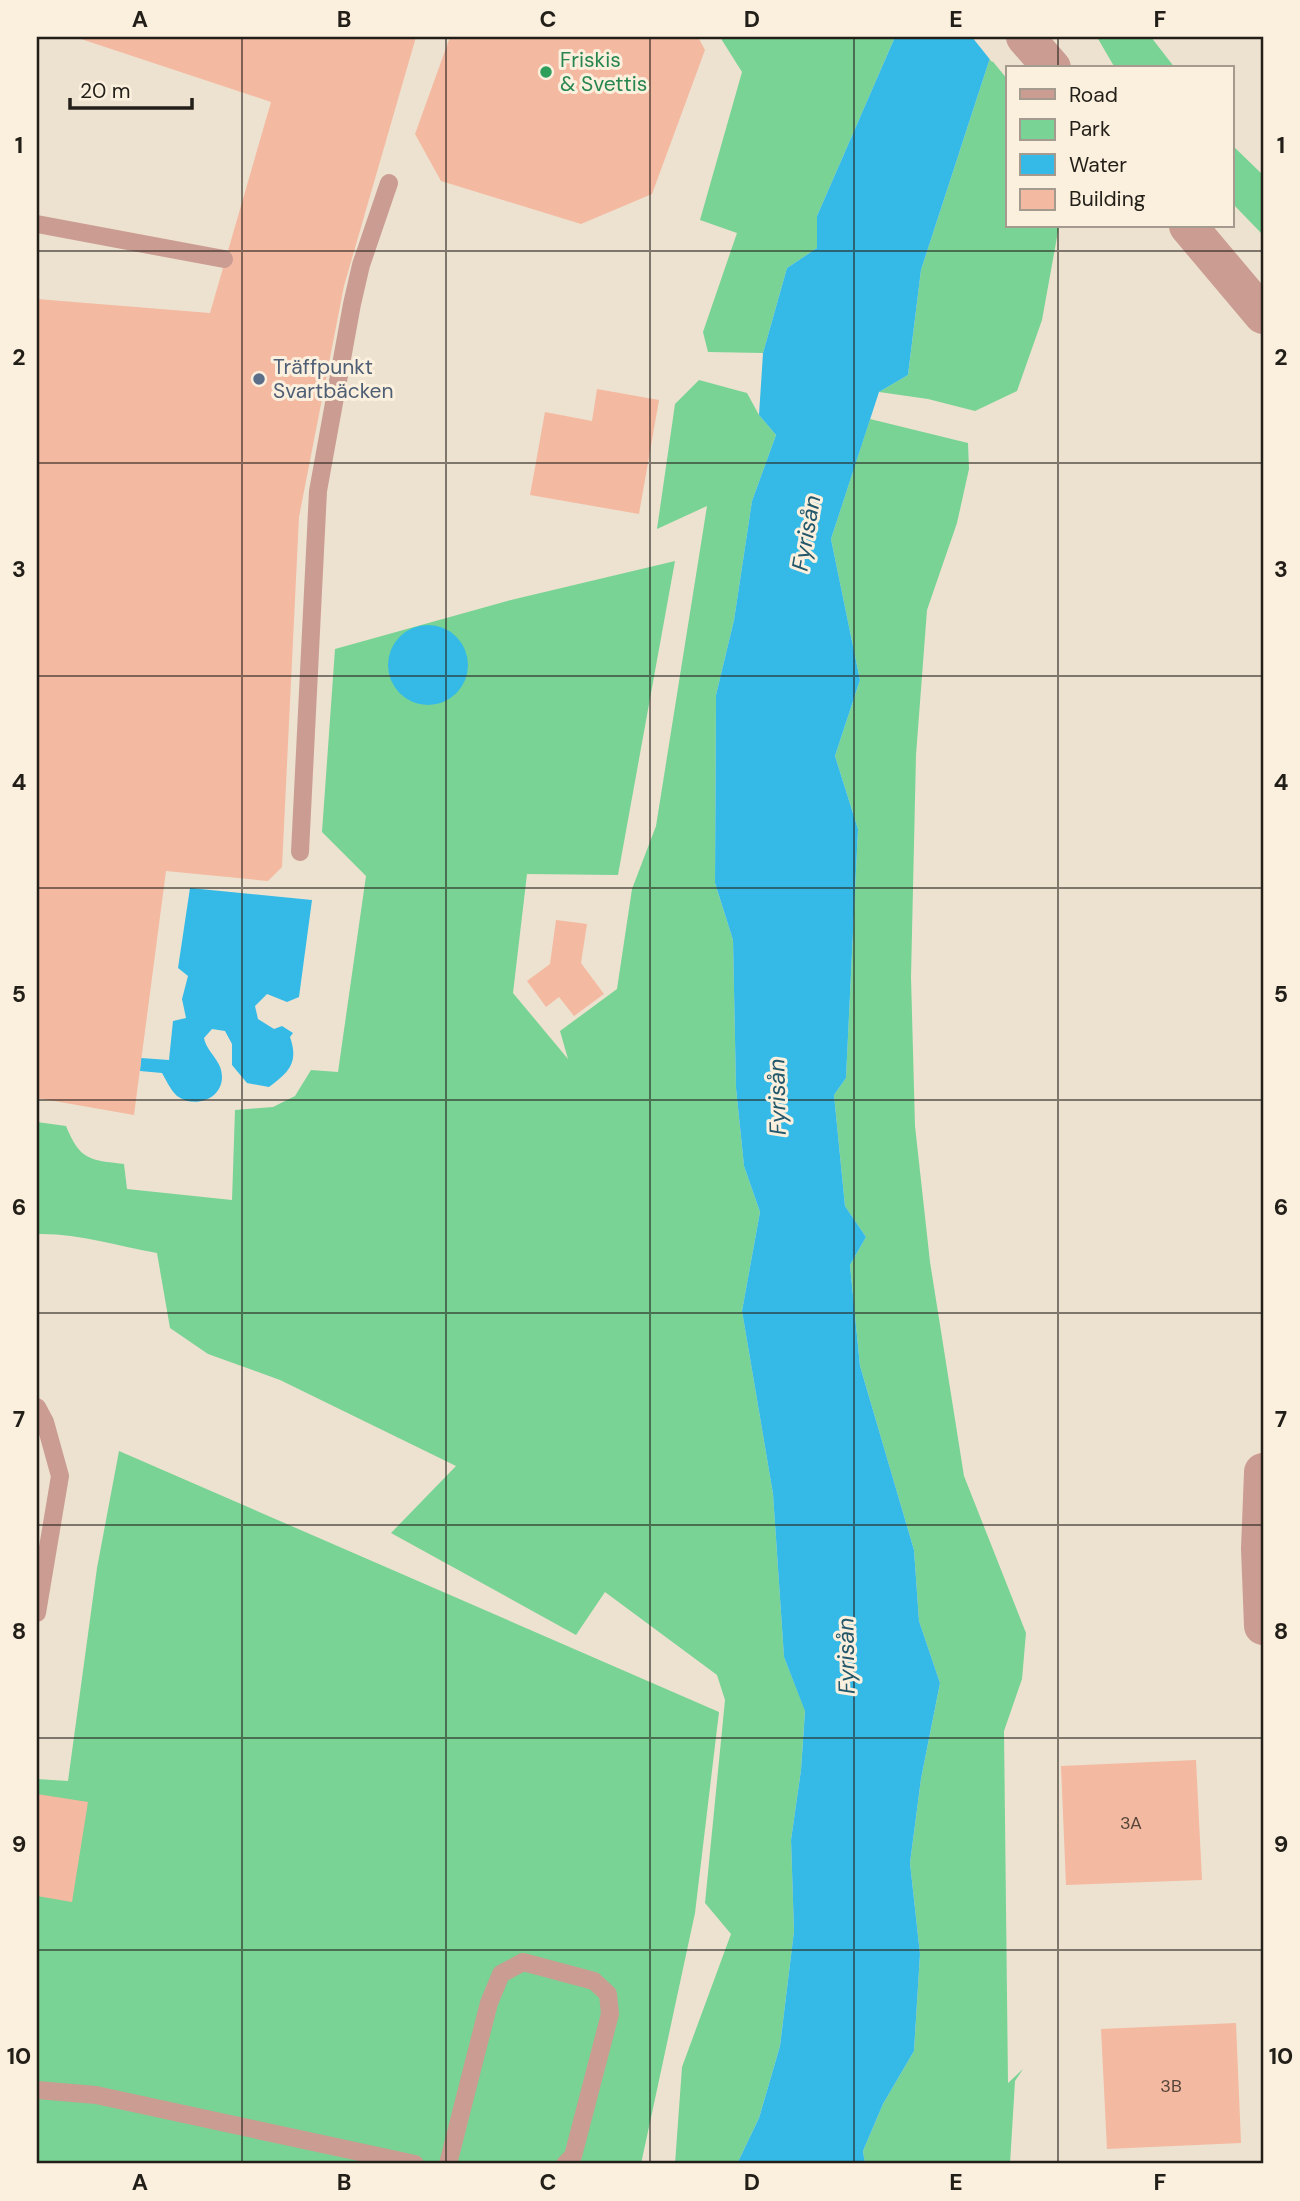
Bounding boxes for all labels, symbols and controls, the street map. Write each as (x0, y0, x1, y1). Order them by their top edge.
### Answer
text: A (132, 4, 148, 34)
text: B (337, 4, 351, 34)
text: C (540, 4, 556, 34)
text: D (744, 4, 760, 34)
text: E (949, 4, 963, 34)
text: F (1154, 4, 1167, 34)
place label: Friskis & Svettis (560, 46, 647, 98)
marker: Friskis & Svettis (538, 64, 554, 80)
scale bar (70, 66, 192, 110)
legend (1006, 66, 1234, 228)
text: 20 m (80, 77, 131, 105)
text: Road (1069, 81, 1118, 109)
text: Park (1069, 115, 1111, 143)
text: 1 (15, 130, 23, 160)
text: 1 (1277, 130, 1285, 160)
text: Water (1069, 151, 1127, 179)
text: Building (1069, 185, 1146, 213)
text: 2 (12, 342, 26, 372)
text: 2 (1274, 342, 1288, 372)
place label: Träffpunkt Svartbäcken (273, 353, 394, 405)
marker: Träffpunkt Svartbäcken (251, 371, 267, 387)
water label: Fyrisån (785, 493, 827, 573)
text: 3 (12, 554, 26, 584)
text: 3 (1274, 554, 1288, 584)
text: 4 (12, 767, 27, 797)
text: 4 (1274, 767, 1289, 797)
text: 5 (12, 979, 26, 1009)
text: 5 (1274, 979, 1288, 1009)
water label: Fyrisån (761, 1058, 793, 1136)
text: 6 (12, 1192, 26, 1222)
text: 6 (1274, 1192, 1288, 1222)
text: 7 (13, 1404, 25, 1434)
text: 7 (1275, 1404, 1287, 1434)
text: 8 (12, 1616, 26, 1646)
text: 8 (1274, 1616, 1288, 1646)
water label: Fyrisån (830, 1617, 862, 1695)
house number: 3A (1120, 1811, 1142, 1835)
text: 9 (12, 1829, 26, 1859)
text: 9 (1274, 1829, 1288, 1859)
text: 10 (7, 2041, 31, 2071)
text: 10 (1269, 2041, 1293, 2071)
house number: 3B (1160, 2074, 1182, 2098)
text: A (132, 2167, 148, 2197)
text: B (337, 2167, 351, 2197)
text: C (540, 2167, 556, 2197)
text: D (744, 2167, 760, 2197)
text: E (949, 2167, 963, 2197)
text: F (1154, 2167, 1167, 2197)

